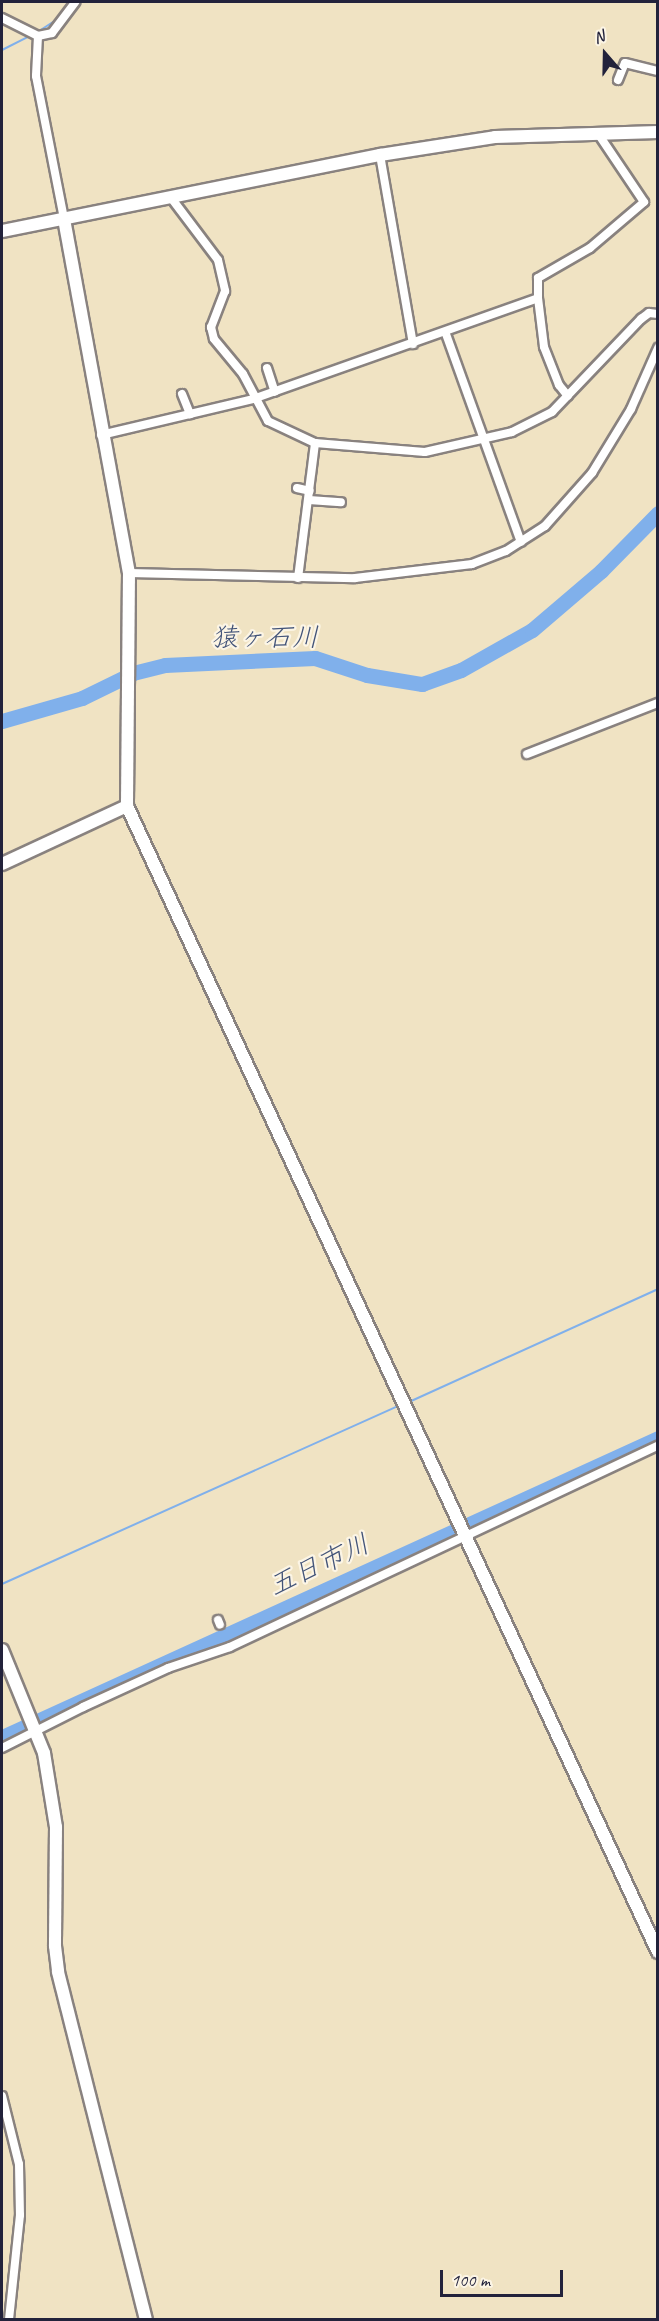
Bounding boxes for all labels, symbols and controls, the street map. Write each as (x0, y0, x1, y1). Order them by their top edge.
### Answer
north arrow (575, 24, 635, 84)
text: N (591, 26, 607, 48)
water label: 猿ヶ石川 (211, 622, 319, 654)
water label: 五日市川 (263, 1527, 375, 1603)
scale bar (443, 2258, 566, 2296)
text: 100 m (451, 2269, 490, 2291)

